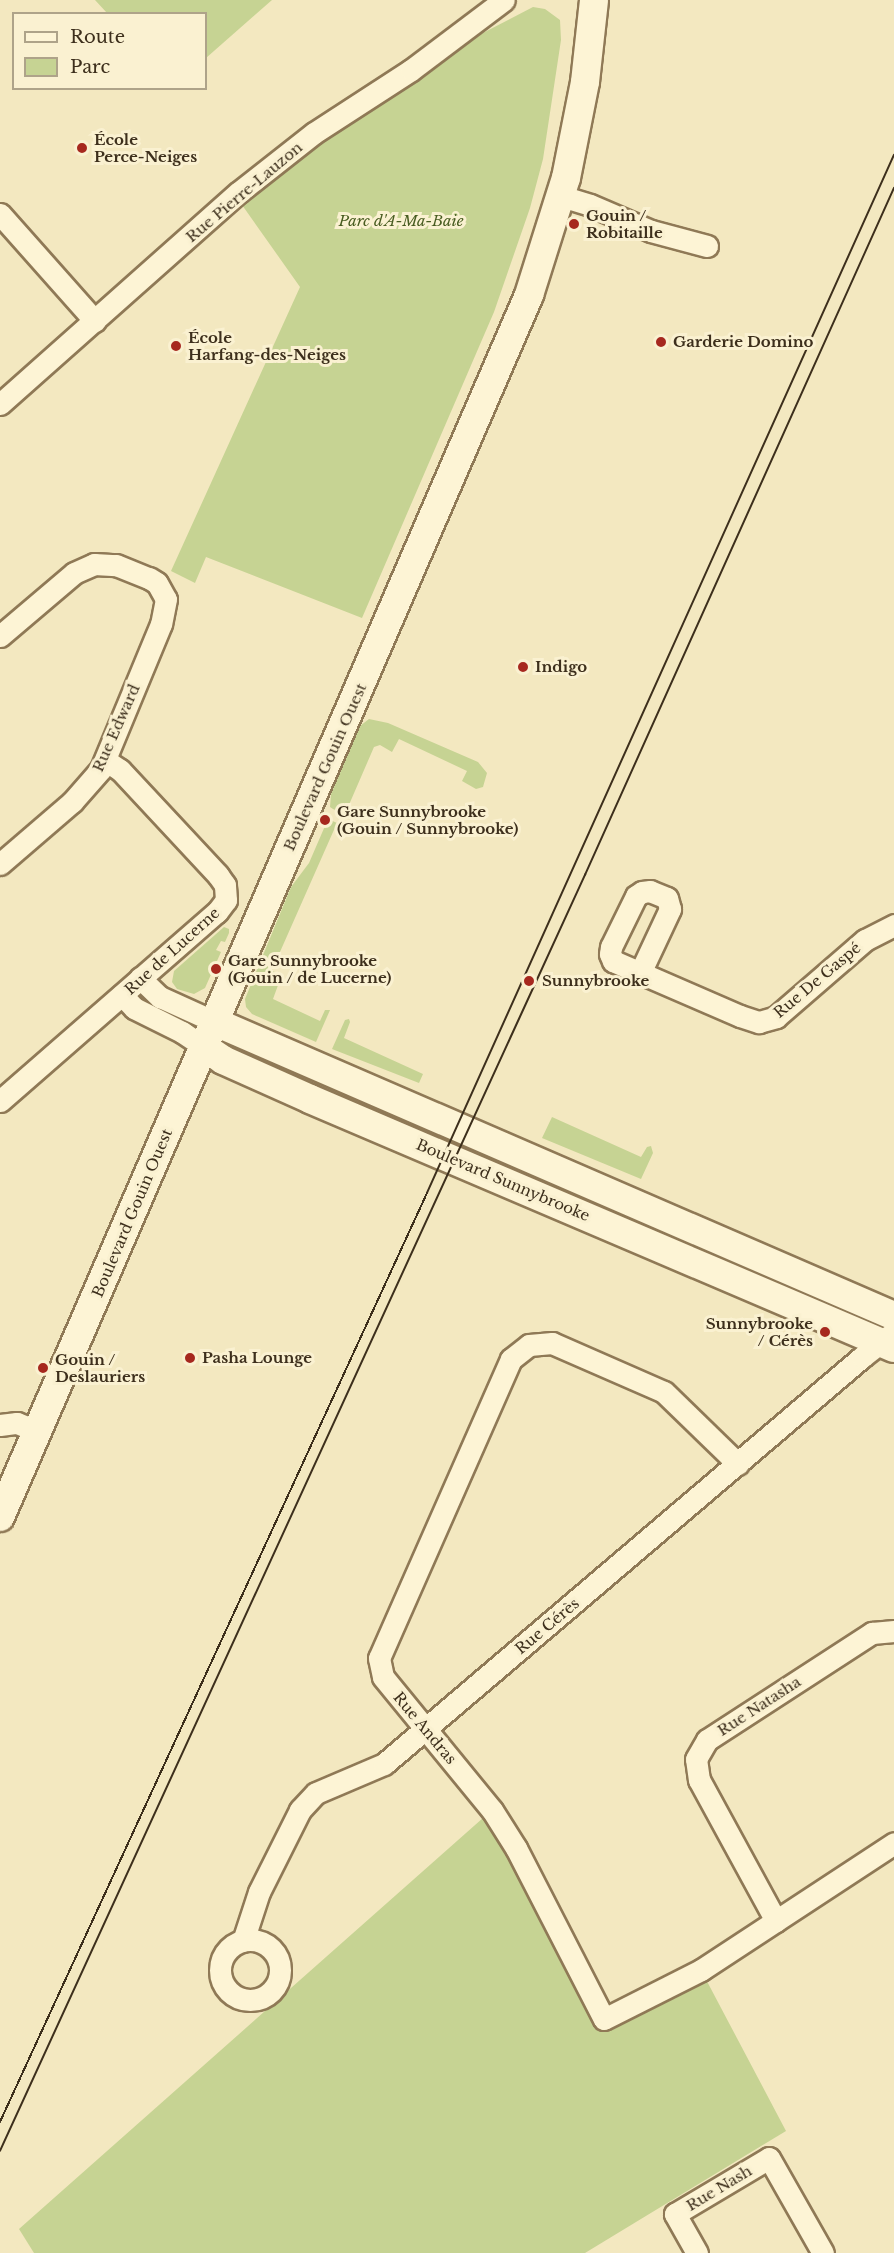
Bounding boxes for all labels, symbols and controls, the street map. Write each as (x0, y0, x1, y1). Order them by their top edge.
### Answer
legend (12, 12, 207, 90)
text: Route (70, 26, 125, 48)
text: Parc (70, 56, 110, 78)
place label: École Perce-Neiges (94, 130, 197, 165)
street label: Rue Pierre-Lauzon (182, 138, 306, 246)
marker: École Perce-Neiges (75, 141, 89, 155)
place label: Gouin / Robitaille (586, 206, 663, 241)
park label: Parc d'A-Ma-Baie (338, 212, 464, 230)
marker: Gouin / Robitaille (567, 217, 581, 231)
place label: École Harfang-des-Neiges (188, 328, 346, 363)
place label: Garderie Domino (673, 333, 813, 351)
marker: Garderie Domino (654, 335, 668, 349)
marker: École Harfang-des-Neiges (169, 339, 183, 353)
place label: Indigo (535, 658, 587, 676)
marker: Indigo (516, 660, 530, 674)
street label: Boulevard Gouin Ouest (280, 680, 370, 854)
street label: Rue Edward (89, 682, 143, 774)
place label: Gare Sunnybrooke (Gouin / Sunnybrooke) (337, 802, 519, 837)
marker: Gare Sunnybrooke (Gouin / Sunnybrooke) (318, 813, 332, 827)
street label: Rue de Lucerne (121, 904, 223, 998)
street label: Rue De Gaspé (770, 938, 864, 1022)
place label: Gare Sunnybrooke (Gouin / de Lucerne) (228, 951, 392, 986)
marker: Gare Sunnybrooke (Gouin / de Lucerne) (209, 962, 223, 976)
marker: Sunnybrooke (520, 972, 538, 990)
place label: Sunnybrooke (542, 972, 649, 990)
street label: Boulevard Gouin Ouest (88, 1126, 176, 1300)
street label: Boulevard Sunnybrooke (414, 1135, 592, 1225)
place label: Sunnybrooke / Cérès (706, 1314, 813, 1349)
marker: Sunnybrooke / Cérès (818, 1325, 832, 1339)
place label: Pasha Lounge (202, 1349, 312, 1367)
place label: Gouin / Deslauriers (55, 1350, 145, 1385)
marker: Pasha Lounge (183, 1351, 197, 1365)
marker: Gouin / Deslauriers (36, 1361, 50, 1375)
street label: Rue Cérès (511, 1594, 583, 1658)
street label: Rue Natasha (714, 1672, 804, 1740)
street label: Rue Andras (389, 1688, 461, 1768)
street label: Rue Nash (683, 2161, 755, 2215)

